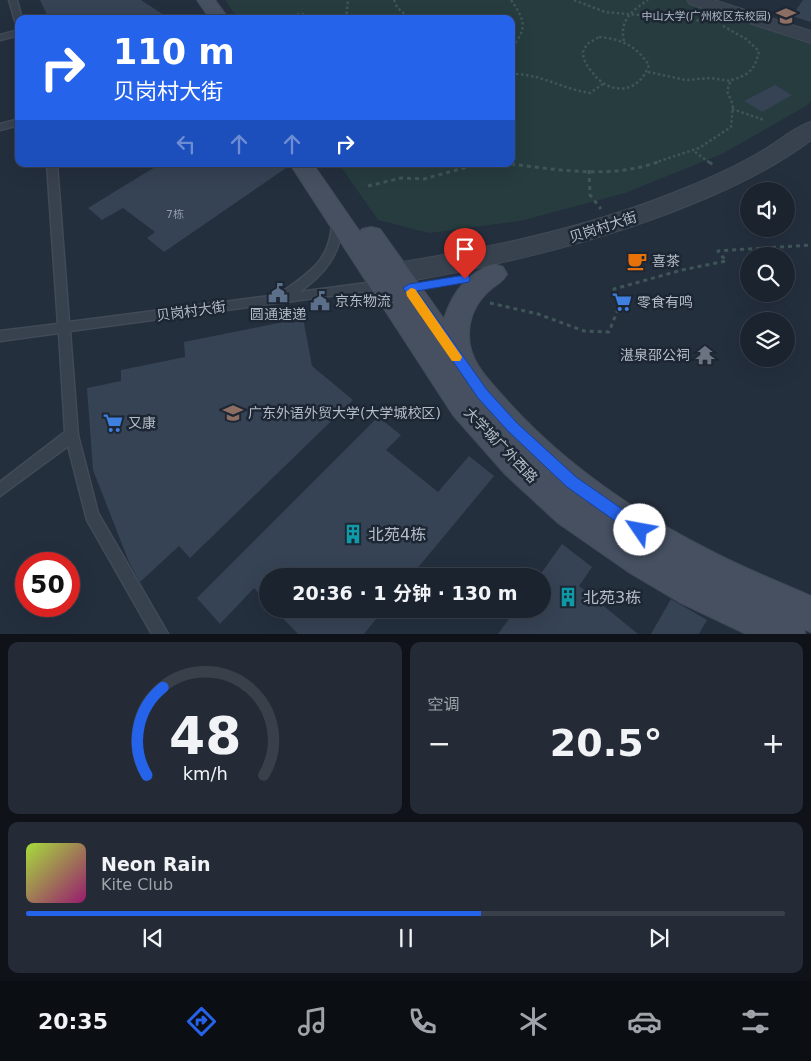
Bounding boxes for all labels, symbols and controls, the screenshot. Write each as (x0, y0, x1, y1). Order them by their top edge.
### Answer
school or university icon: 中山大学(广州校区东校园) (775, 5, 797, 27)
place label: 中山大学(广州校区东校园) (641, 10, 771, 23)
text: 110 m (113, 32, 235, 72)
icon: right (30, 35, 95, 100)
text: 贝岗村大街 (113, 79, 223, 104)
icon: left (172, 130, 200, 158)
icon: ahead (225, 130, 253, 158)
icon: ahead (278, 130, 306, 158)
icon: right (331, 130, 359, 158)
map controls (740, 182, 795, 367)
button: sound (740, 182, 795, 237)
house number: 7栋 (166, 208, 184, 221)
street label: 贝岗村大街 (567, 209, 639, 245)
pin (444, 228, 486, 279)
icon: arrive (451, 235, 479, 263)
button: search (740, 247, 795, 302)
cafe icon: 喜茶 (626, 250, 648, 272)
place label: 喜茶 (652, 253, 680, 269)
public building icon: 圆通速递 (267, 282, 289, 304)
public building icon: 京东物流 (309, 290, 331, 312)
supermarket icon: 零食有鸣 (611, 291, 633, 313)
place label: 京东物流 (335, 293, 391, 309)
place label: 零食有鸣 (637, 294, 693, 310)
street label: 贝岗村大街 (155, 298, 227, 324)
place label: 圆通速递 (250, 306, 306, 322)
button: layers (740, 312, 795, 367)
temple icon: 湛泉邵公祠 (694, 344, 716, 366)
place label: 湛泉邵公祠 (620, 347, 690, 363)
school or university icon: 广东外语外贸大学(大学城校区) (222, 402, 244, 424)
street label: 大学城广外西路 (461, 404, 541, 486)
place label: 广东外语外贸大学(大学城校区) (248, 405, 441, 421)
supermarket icon: 又康 (102, 412, 124, 434)
place label: 又康 (128, 415, 156, 431)
position arrow (613, 503, 665, 555)
building icon: 北苑4栋 (342, 523, 364, 545)
place label: 北苑4栋 (368, 525, 426, 544)
speed limit sign: 50 (15, 552, 80, 617)
text: 20:36 · 1 分钟 · 130 m (292, 582, 518, 604)
building icon: 北苑3栋 (557, 586, 579, 608)
place label: 北苑3栋 (583, 588, 641, 607)
text: 空调 (428, 695, 460, 714)
text: 48 (169, 706, 241, 766)
text: 20.5° (550, 721, 663, 765)
text: − (428, 727, 451, 760)
text: + (762, 727, 785, 760)
text: km/h (182, 763, 227, 784)
text: Neon Rain (101, 853, 210, 875)
text: Kite Club (101, 875, 173, 894)
icon: previous (139, 924, 167, 952)
icon: pause (392, 924, 420, 952)
icon: next (645, 924, 673, 952)
icon: directions (184, 1004, 219, 1039)
icon: music (295, 1004, 330, 1039)
icon: phone (405, 1004, 440, 1039)
icon: climate (516, 1004, 551, 1039)
icon: car (627, 1004, 662, 1039)
icon: filters (738, 1004, 773, 1039)
text: 20:35 (38, 1009, 108, 1034)

